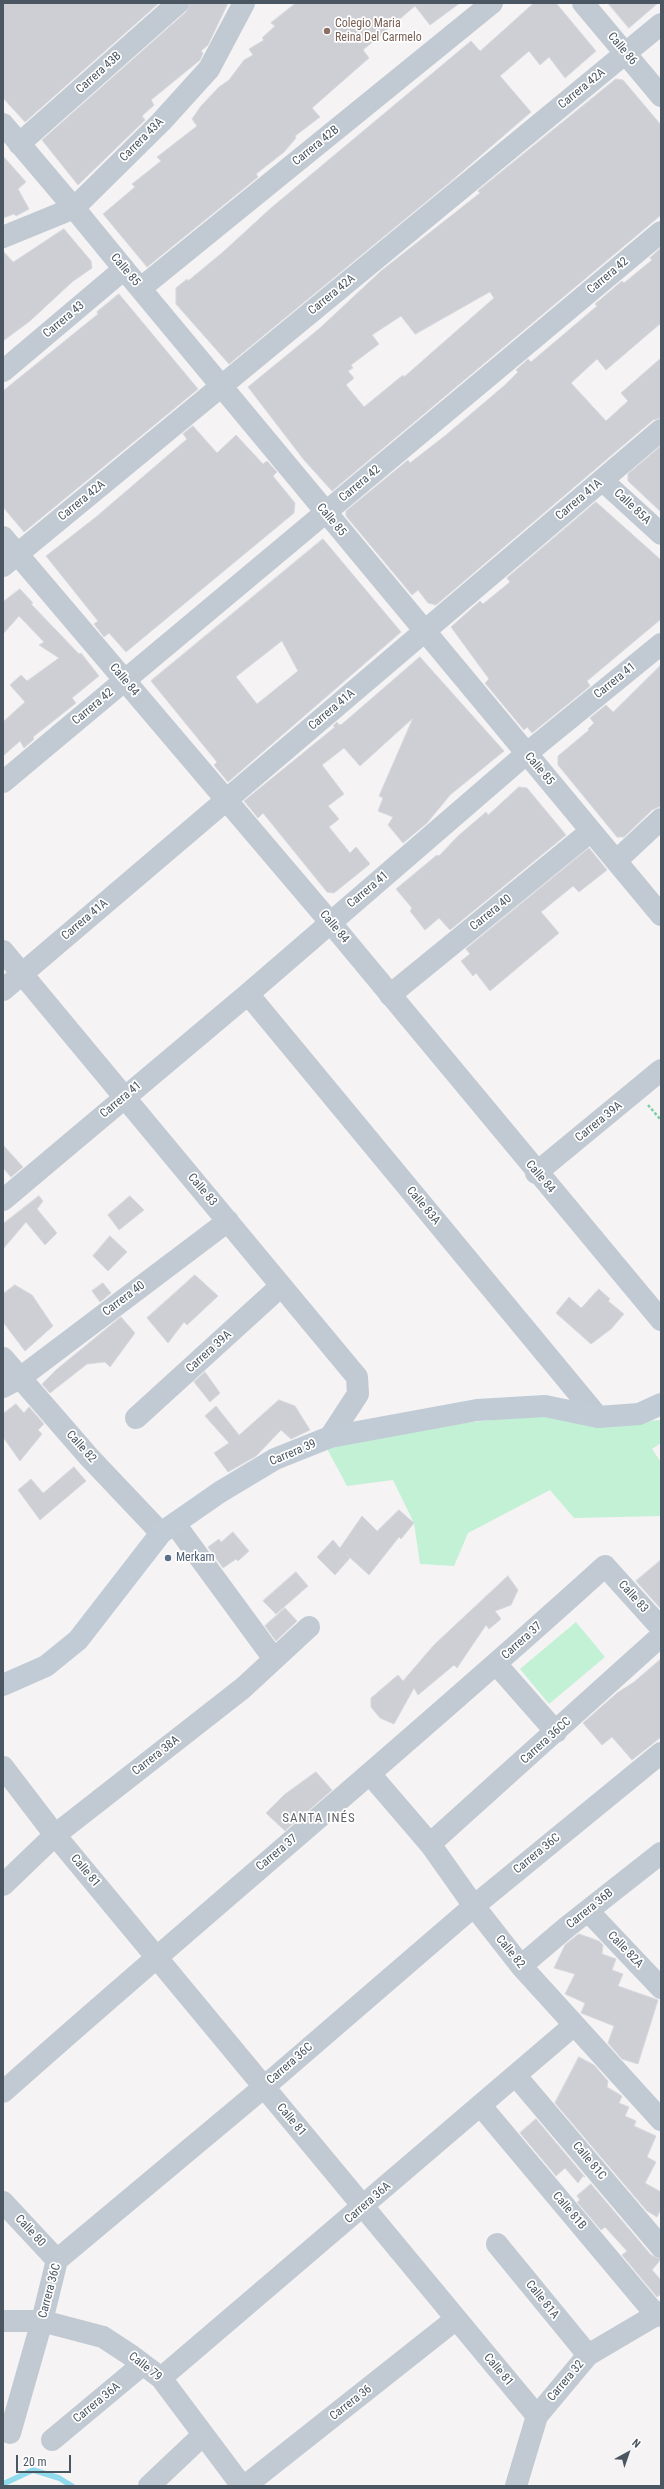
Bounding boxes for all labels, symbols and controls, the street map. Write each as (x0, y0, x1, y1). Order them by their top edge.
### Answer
place label: Colegio Maria Reina Del Carmelo (335, 17, 422, 45)
marker: Colegio Maria Reina Del Carmelo (322, 26, 332, 36)
street label: Calle 86 (604, 30, 640, 68)
street label: Carrera 43B (73, 49, 125, 97)
street label: Carrera 42A (556, 66, 608, 112)
street label: Carrera 43A (117, 115, 167, 165)
street label: Carrera 42B (290, 123, 342, 169)
street label: Calle 85 (107, 251, 143, 289)
street label: Carrera 42 (585, 255, 631, 297)
street label: Carrera 42A (306, 272, 358, 318)
street label: Carrera 43 (41, 299, 87, 341)
street label: Carrera 42 (337, 463, 383, 505)
street label: Carrera 41A (553, 476, 605, 524)
street label: Carrera 42A (56, 478, 108, 524)
street label: Calle 85A (611, 486, 653, 528)
street label: Calle 85 (313, 501, 349, 539)
street label: Carrera 41 (591, 660, 639, 702)
street label: Calle 84 (106, 661, 142, 699)
street label: Carrera 42 (70, 686, 116, 728)
street label: Carrera 41A (306, 686, 358, 734)
street label: Calle 85 (521, 750, 557, 788)
street label: Carrera 41 (345, 869, 391, 911)
street label: Carrera 40 (467, 892, 515, 934)
street label: Carrera 41A (59, 896, 111, 944)
street label: Calle 84 (316, 908, 352, 946)
street label: Carrera 41 (98, 1079, 144, 1121)
street label: Carrera 39A (573, 1099, 625, 1145)
street label: Calle 84 (522, 1158, 558, 1196)
street label: Calle 83 (184, 1171, 220, 1209)
street label: Calle 83A (403, 1184, 443, 1228)
street label: Carrera 40 (100, 1278, 148, 1320)
street label: Carrera 39A (183, 1328, 235, 1376)
street label: Calle 82 (63, 1428, 99, 1466)
street label: Carrera 39 (268, 1437, 318, 1469)
place label: Merkam (176, 1551, 215, 1565)
marker: Merkam (163, 1553, 173, 1563)
street label: Calle 83 (615, 1578, 651, 1616)
street label: Carrera 37 (499, 1619, 545, 1663)
street label: Carrera 36CC (518, 1715, 574, 1767)
street label: Carrera 38A (129, 1733, 183, 1779)
district label: SANTA INÉS (282, 1811, 356, 1827)
street label: Carrera 36C (511, 1831, 563, 1877)
street label: Carrera 37 (254, 1832, 300, 1874)
street label: Calle 81 (67, 1852, 103, 1890)
street label: Carrera 36B (564, 1886, 616, 1932)
street label: Calle 82A (604, 1929, 646, 1971)
street label: Calle 82 (492, 1933, 528, 1971)
street label: Carrera 36C (264, 2040, 316, 2088)
street label: Calle 81 (273, 2101, 309, 2139)
street label: Calle 81C (569, 2139, 609, 2183)
street label: Carrera 36A (342, 2179, 394, 2227)
street label: Calle 81B (549, 2189, 589, 2233)
street label: Calle 80 (12, 2212, 48, 2250)
street label: Carrera 36C (36, 2262, 64, 2320)
street label: Calle 81A (522, 2278, 562, 2322)
street label: Calle 79 (125, 2350, 165, 2384)
street label: Calle 81 (480, 2351, 516, 2389)
street label: Carrera 32 (545, 2358, 587, 2404)
street label: Carrera 36A (71, 2380, 123, 2426)
street label: Carrera 36 (327, 2382, 375, 2424)
north arrow (608, 2433, 648, 2473)
text: N (629, 2436, 643, 2451)
scale bar (18, 2447, 73, 2473)
text: 20 m (23, 2455, 47, 2469)

